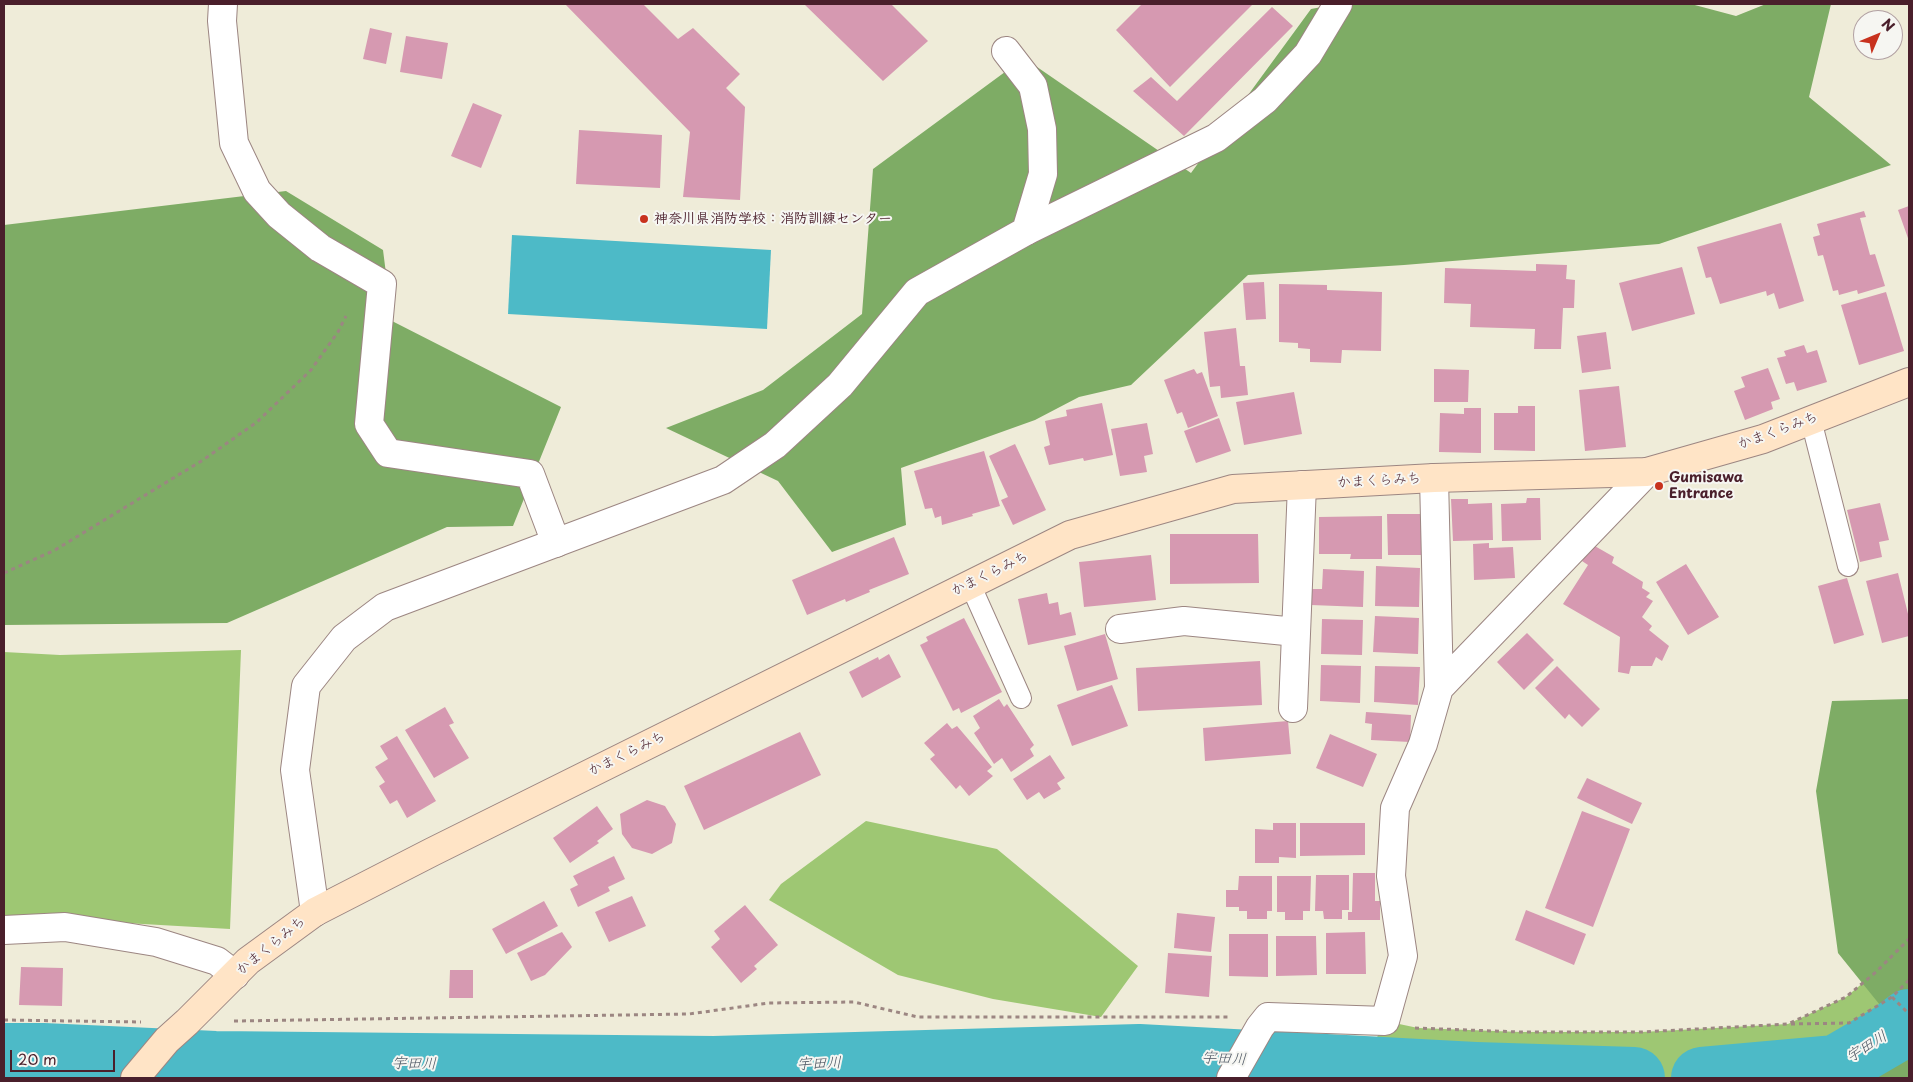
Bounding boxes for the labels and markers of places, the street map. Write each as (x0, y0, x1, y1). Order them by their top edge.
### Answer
place label: 神奈川県消防学校：消防訓練センター (654, 211, 892, 227)
marker: 神奈川県消防学校：消防訓練センター (638, 213, 650, 225)
place label: Gumisawa Entrance (1669, 470, 1743, 502)
marker: Gumisawa Entrance (1653, 480, 1665, 492)

